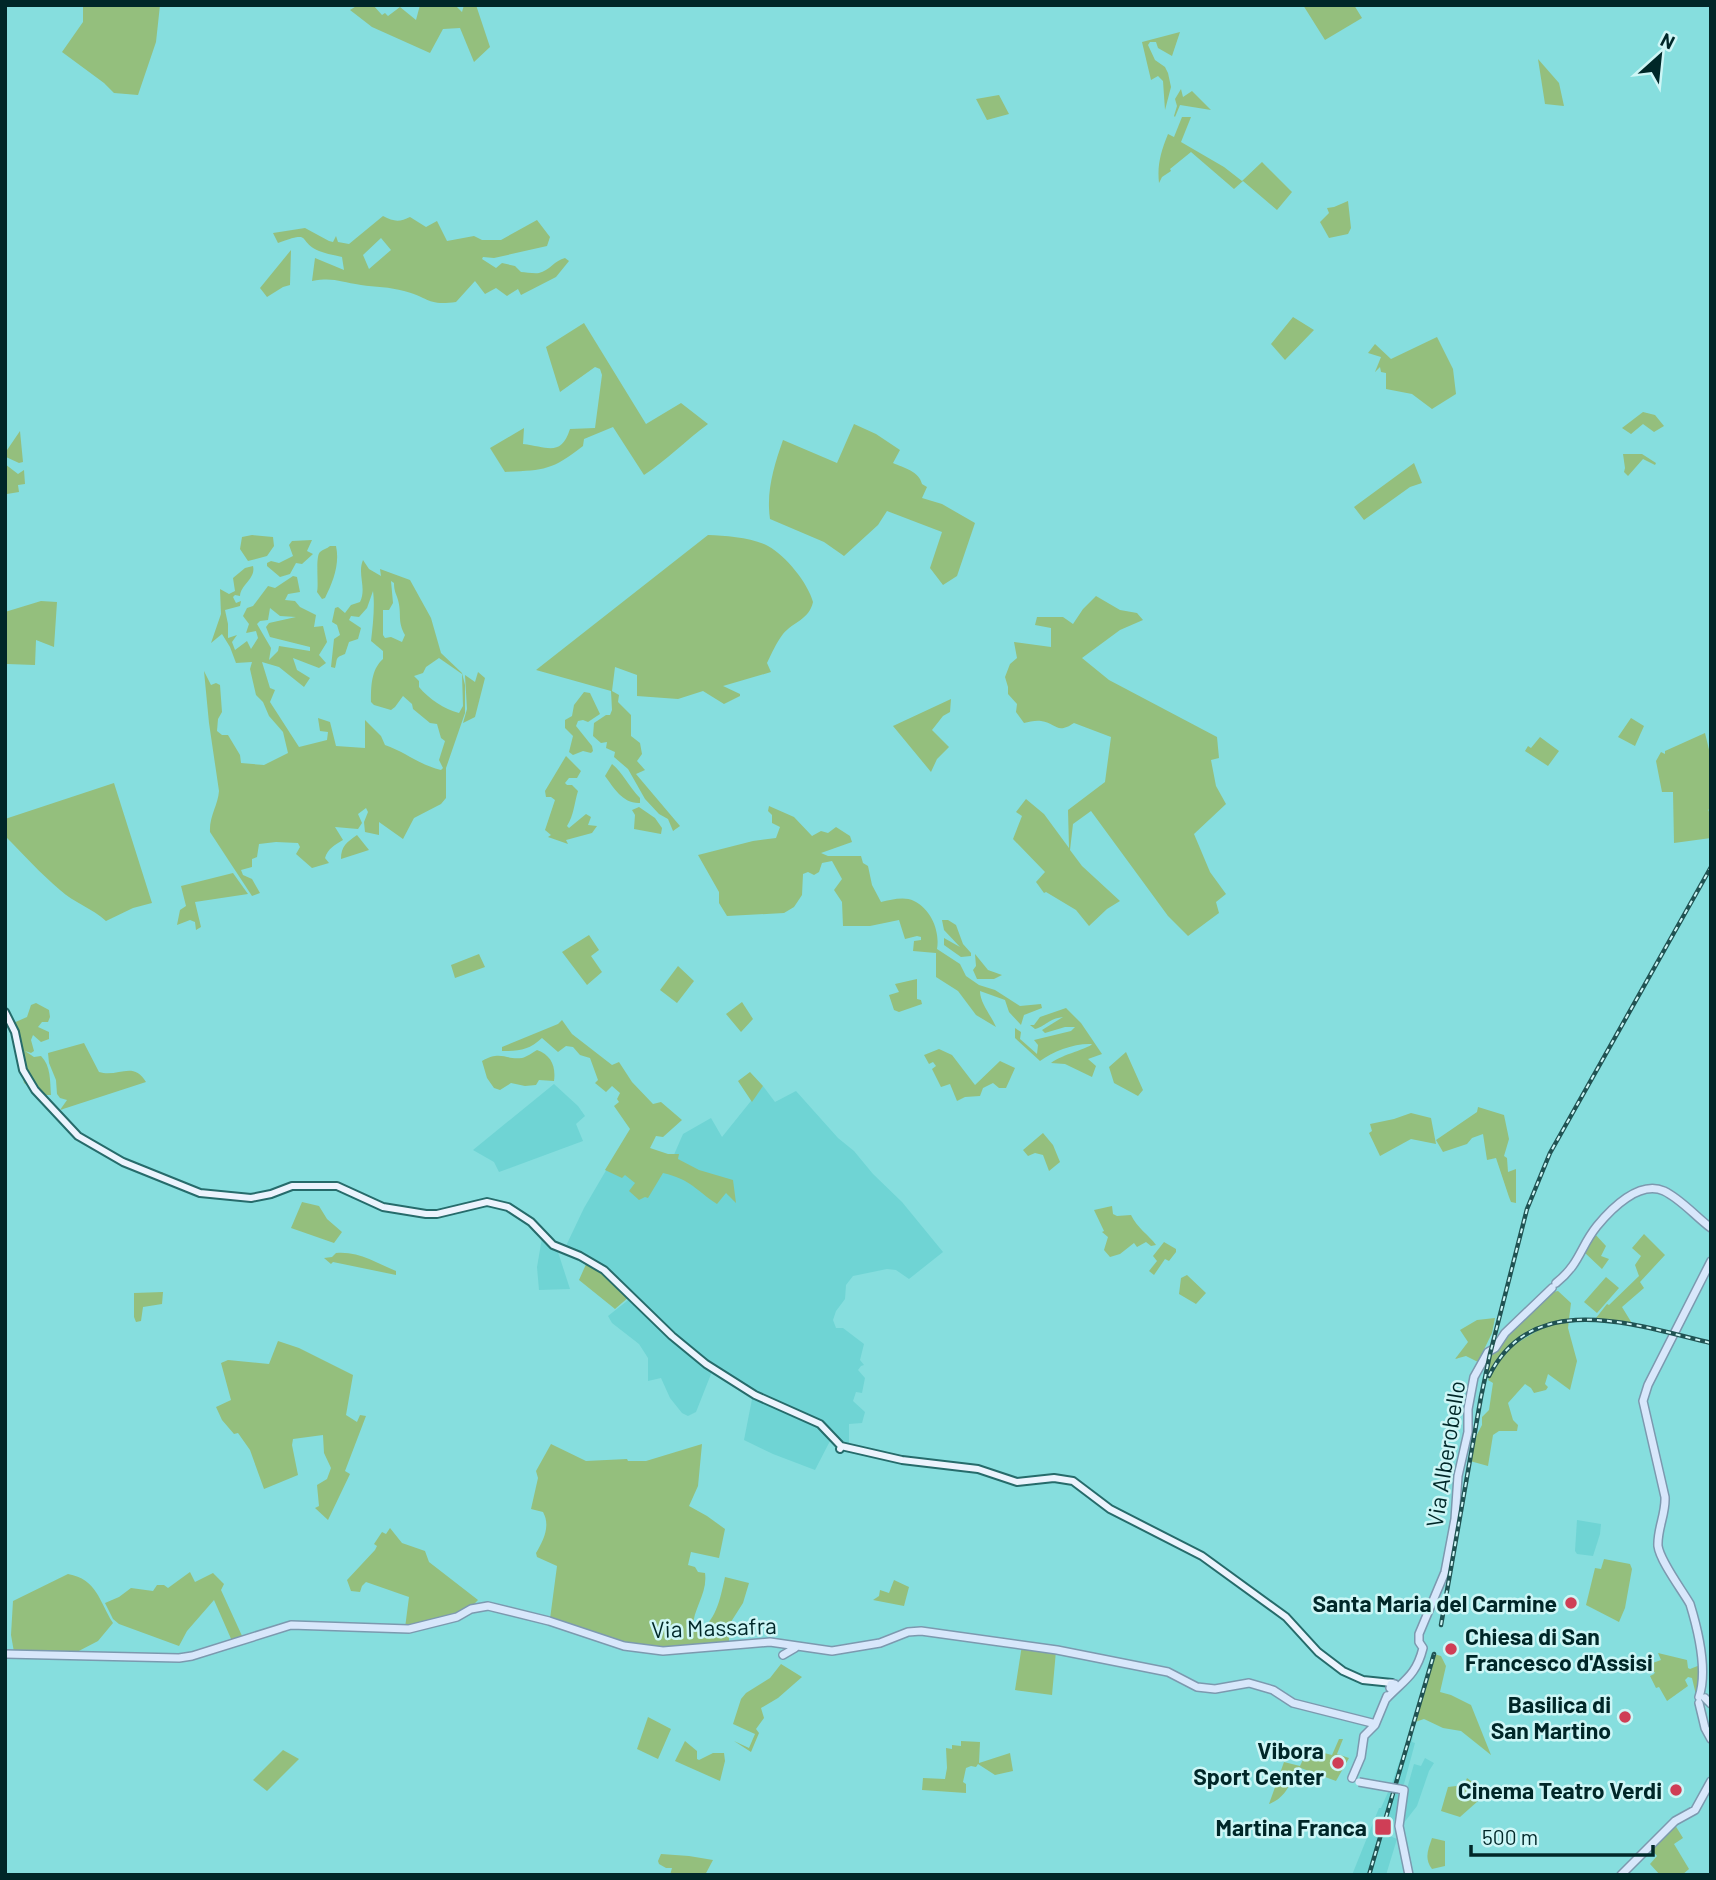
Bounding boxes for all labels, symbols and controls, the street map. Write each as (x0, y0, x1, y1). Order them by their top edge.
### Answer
north arrow (1625, 21, 1695, 91)
text: N (1657, 27, 1679, 54)
street label: Via Alberobello (1420, 1379, 1470, 1529)
place label: Santa Maria del Carmine (1312, 1589, 1557, 1617)
marker: Santa Maria del Carmine (1563, 1595, 1579, 1611)
street label: Via Massafra (651, 1611, 777, 1643)
place label: Chiesa di San Francesco d'Assisi (1465, 1622, 1653, 1676)
marker: Chiesa di San Francesco d'Assisi (1443, 1641, 1459, 1657)
place label: Basilica di San Martino (1491, 1690, 1611, 1744)
marker: Basilica di San Martino (1617, 1709, 1633, 1725)
place label: Vibora Sport Center (1193, 1736, 1324, 1790)
marker: Vibora Sport Center (1330, 1755, 1346, 1771)
place label: Cinema Teatro Verdi (1458, 1776, 1662, 1804)
marker: Cinema Teatro Verdi (1668, 1782, 1684, 1798)
place label: Martina Franca (1215, 1813, 1367, 1841)
scale bar (1471, 1814, 1653, 1858)
marker: Martina Franca (1373, 1817, 1393, 1837)
text: 500 m (1482, 1824, 1538, 1849)

